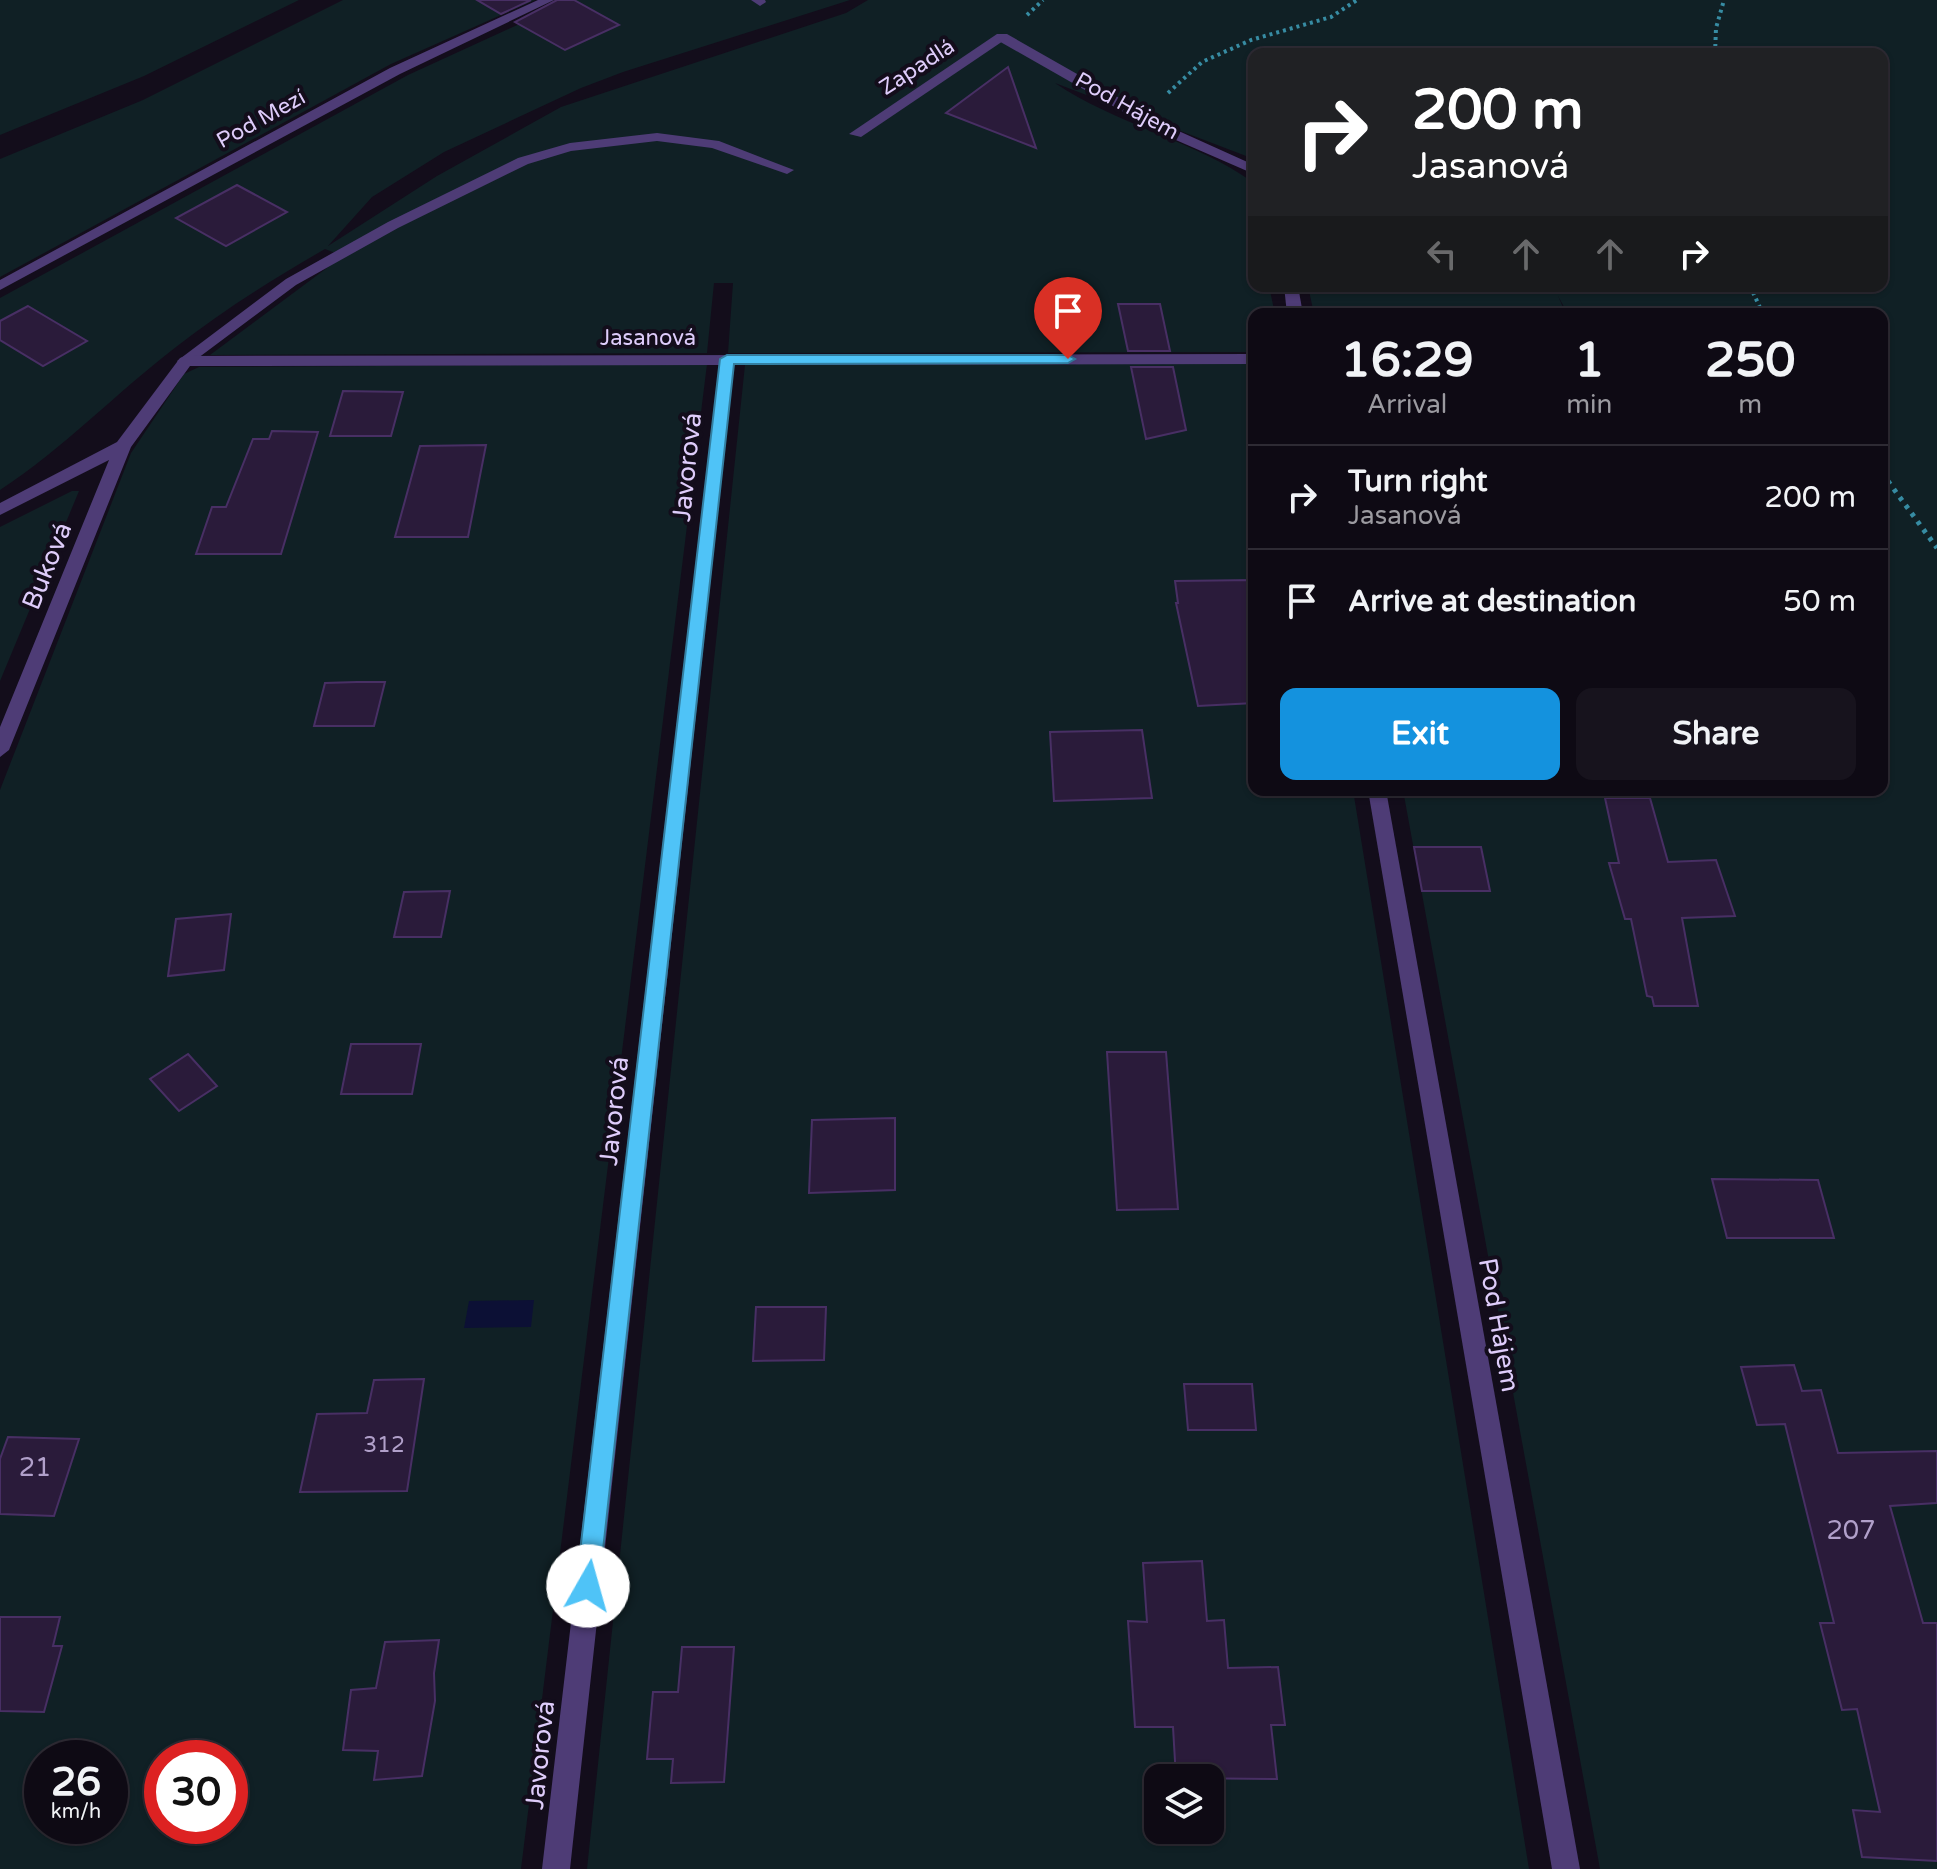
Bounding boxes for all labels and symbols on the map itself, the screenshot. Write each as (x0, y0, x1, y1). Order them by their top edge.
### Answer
street label: Zapadlá (875, 33, 959, 101)
street label: Pod Hájem (1071, 67, 1183, 145)
street label: Pod Mezí (212, 84, 310, 154)
pin (1034, 277, 1102, 359)
street label: Jasanová (600, 325, 696, 351)
street label: Javorová (666, 411, 708, 523)
street label: Buková (15, 518, 79, 614)
street label: Javorová (593, 1055, 635, 1167)
street label: Pod Hájem (1472, 1256, 1526, 1394)
house number: 312 (363, 1432, 405, 1458)
house number: 21 (19, 1452, 51, 1483)
house number: 207 (1827, 1515, 1875, 1546)
position arrow (546, 1544, 630, 1628)
street label: Javorová (519, 1699, 561, 1811)
speed limit sign: 30 (144, 1740, 248, 1844)

